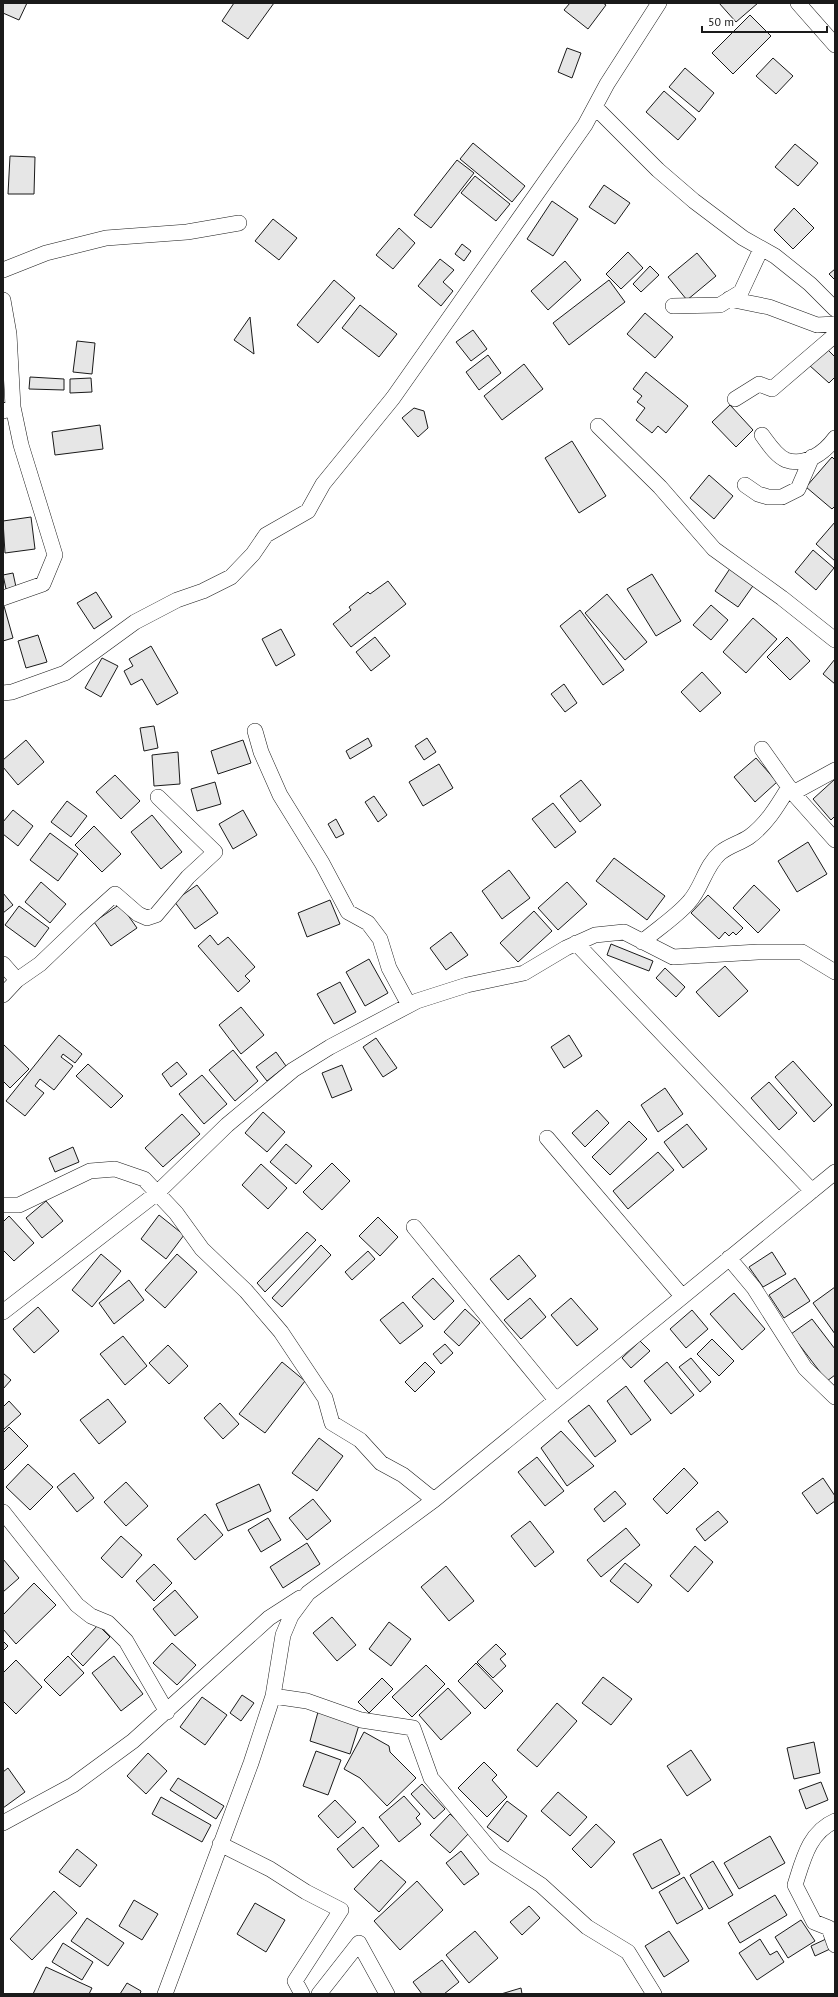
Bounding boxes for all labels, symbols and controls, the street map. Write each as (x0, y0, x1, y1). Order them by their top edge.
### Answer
scale bar (702, 8, 827, 34)
text: 50 m (708, 14, 734, 29)

